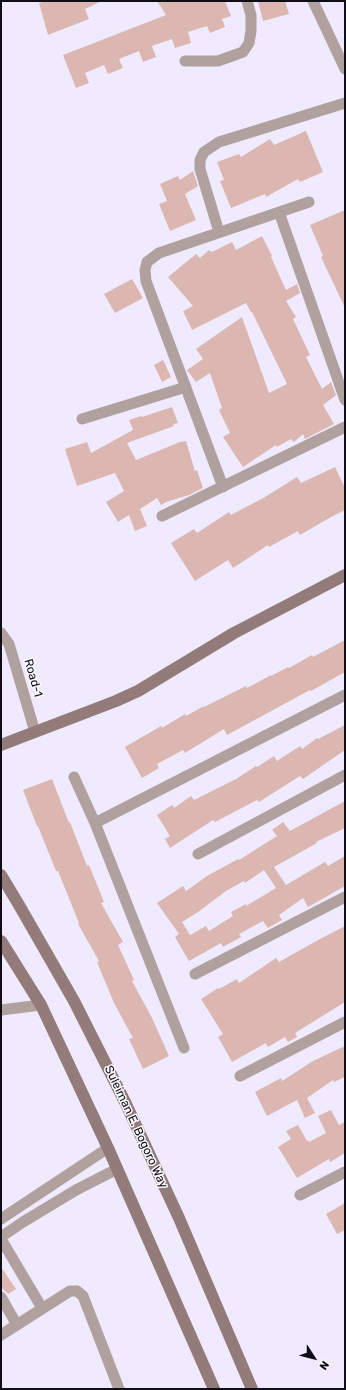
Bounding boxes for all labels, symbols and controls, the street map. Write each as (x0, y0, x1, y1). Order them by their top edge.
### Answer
street label: Road-1 (21, 657, 45, 699)
street label: Suleiman E. Bogoro Way (101, 1063, 171, 1191)
north arrow (294, 1338, 334, 1378)
text: N (317, 1358, 332, 1372)

